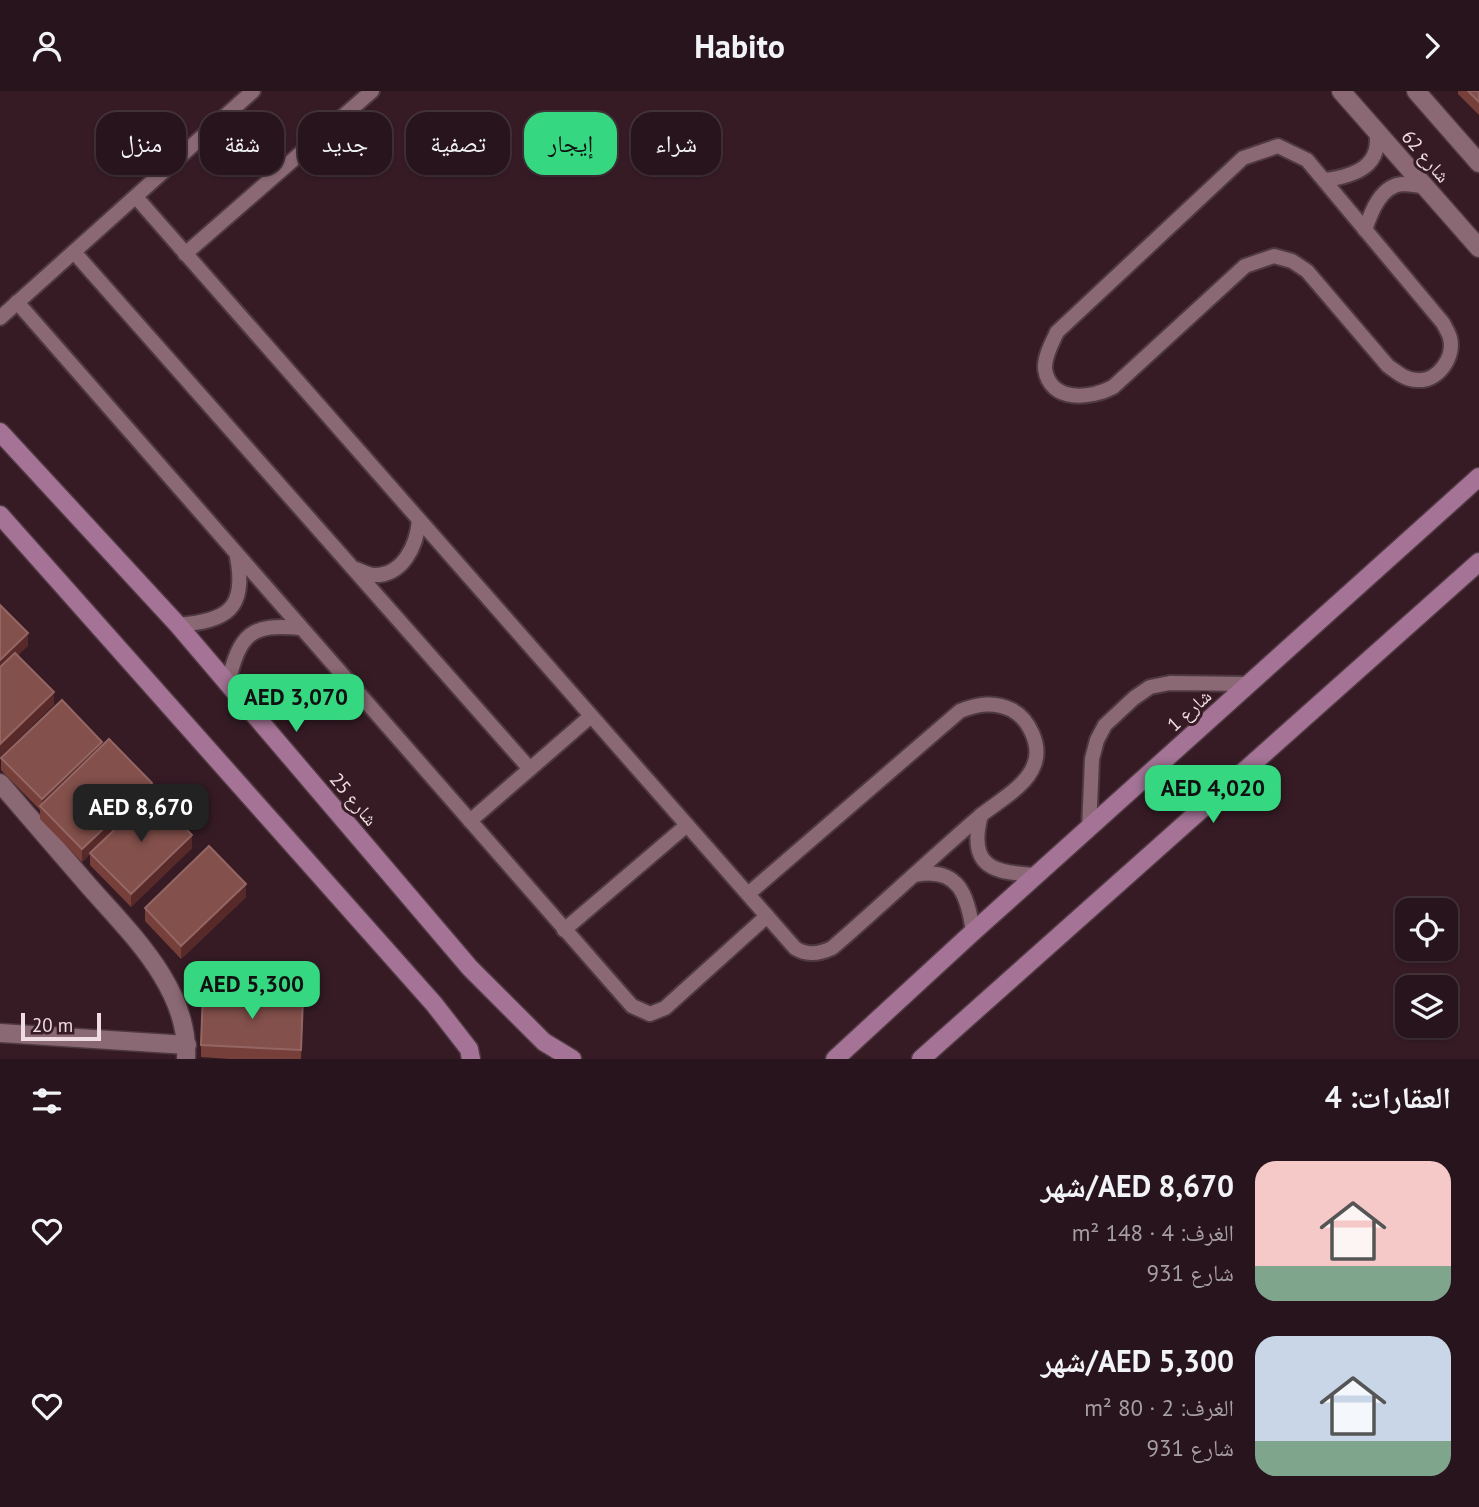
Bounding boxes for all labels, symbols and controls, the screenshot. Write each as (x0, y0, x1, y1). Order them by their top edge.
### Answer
text: Habito (694, 25, 785, 67)
icon: person (28, 27, 66, 65)
icon: forward (1413, 27, 1451, 65)
chip: منزل (96, 112, 186, 175)
chip: شقة (200, 112, 284, 175)
chip: جديد (298, 112, 392, 175)
chip: تصفية (406, 112, 510, 175)
chip: إيجار (524, 112, 617, 175)
chip: شراء (631, 112, 721, 175)
street label: شارع 62 (1397, 125, 1455, 187)
pin: AED 3,070 (216, 675, 376, 734)
text: AED 3,070 (244, 682, 348, 711)
street label: شارع 1 (1162, 684, 1216, 736)
pin: AED 4,020 (1133, 765, 1293, 825)
street label: شارع 25 (325, 768, 383, 830)
text: AED 4,020 (1161, 773, 1265, 802)
pin: AED 8,670 (61, 785, 221, 844)
text: AED 8,670 (89, 792, 193, 821)
map controls (1395, 898, 1458, 1038)
button: locate (1395, 898, 1458, 961)
pin: AED 5,300 (172, 961, 332, 1021)
text: AED 5,300 (200, 969, 304, 998)
button: layers (1395, 975, 1458, 1038)
scale bar (21, 1010, 102, 1042)
text: 20 m (32, 1013, 73, 1037)
text: العقارات: 4 (1325, 1077, 1451, 1116)
icon: filters (28, 1082, 66, 1120)
text: AED 8,670/شهر (1041, 1166, 1234, 1205)
icon: home (1311, 1189, 1395, 1273)
icon: heart (28, 1212, 66, 1250)
text: الغرف: 4 · 148 m² (1072, 1218, 1234, 1247)
text: شارع 931 (1147, 1258, 1234, 1287)
text: AED 5,300/شهر (1041, 1341, 1234, 1380)
icon: home (1311, 1364, 1395, 1448)
icon: heart (28, 1387, 66, 1425)
text: الغرف: 2 · 80 m² (1084, 1393, 1234, 1422)
text: شارع 931 (1147, 1433, 1234, 1462)

